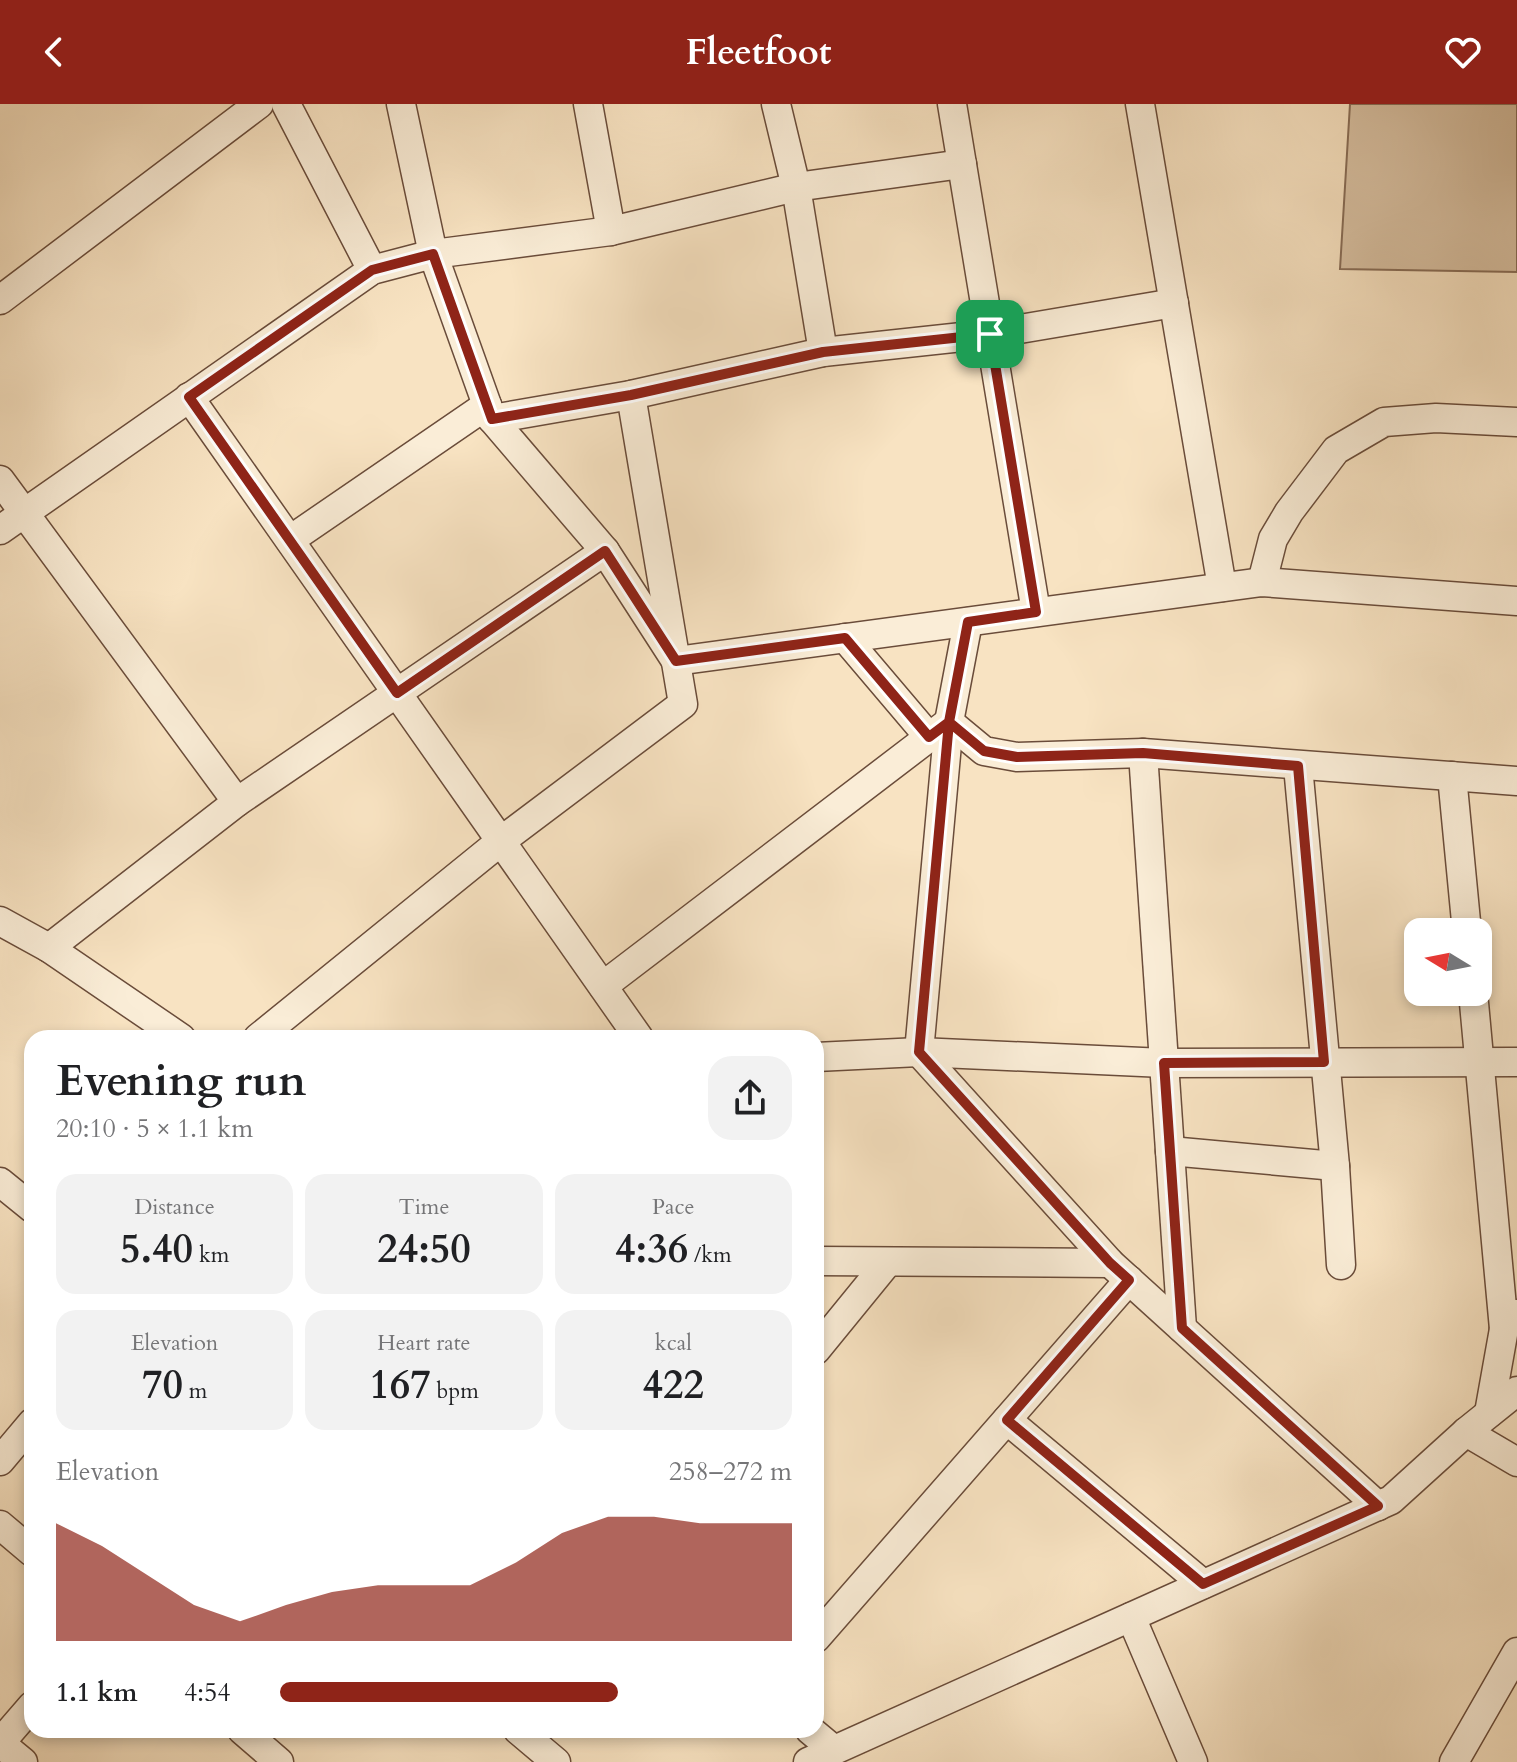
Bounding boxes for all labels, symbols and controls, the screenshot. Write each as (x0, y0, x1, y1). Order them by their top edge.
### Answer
text: Fleetfoot (685, 28, 832, 77)
icon: back (32, 30, 76, 74)
icon: heart (1441, 30, 1485, 74)
pin (956, 300, 1024, 368)
icon: arrive (968, 312, 1012, 356)
north arrow (1404, 918, 1492, 1006)
map controls (1404, 918, 1492, 1006)
text: Evening run (56, 1051, 306, 1111)
button: share (708, 1056, 792, 1140)
text: 20:10 · 5 × 1.1 km (56, 1111, 253, 1146)
text: Distance (134, 1192, 215, 1222)
text: Time (399, 1192, 449, 1222)
text: Pace (652, 1192, 695, 1222)
text: 5.40 (120, 1222, 193, 1277)
text: 24:50 (377, 1222, 471, 1277)
text: 4:36 (615, 1222, 688, 1277)
text: km (193, 1240, 229, 1270)
text: /km (688, 1240, 732, 1270)
text: Elevation (131, 1328, 218, 1358)
text: Heart rate (377, 1328, 471, 1358)
text: kcal (655, 1328, 692, 1358)
text: 70 (142, 1358, 183, 1413)
text: 167 (369, 1358, 431, 1413)
text: 422 (643, 1358, 704, 1413)
text: m (183, 1376, 207, 1406)
text: bpm (431, 1376, 479, 1406)
text: Elevation (56, 1454, 159, 1489)
text: 258–272 m (669, 1454, 792, 1489)
text: 1.1 km (56, 1675, 137, 1710)
text: 4:54 (184, 1675, 231, 1710)

